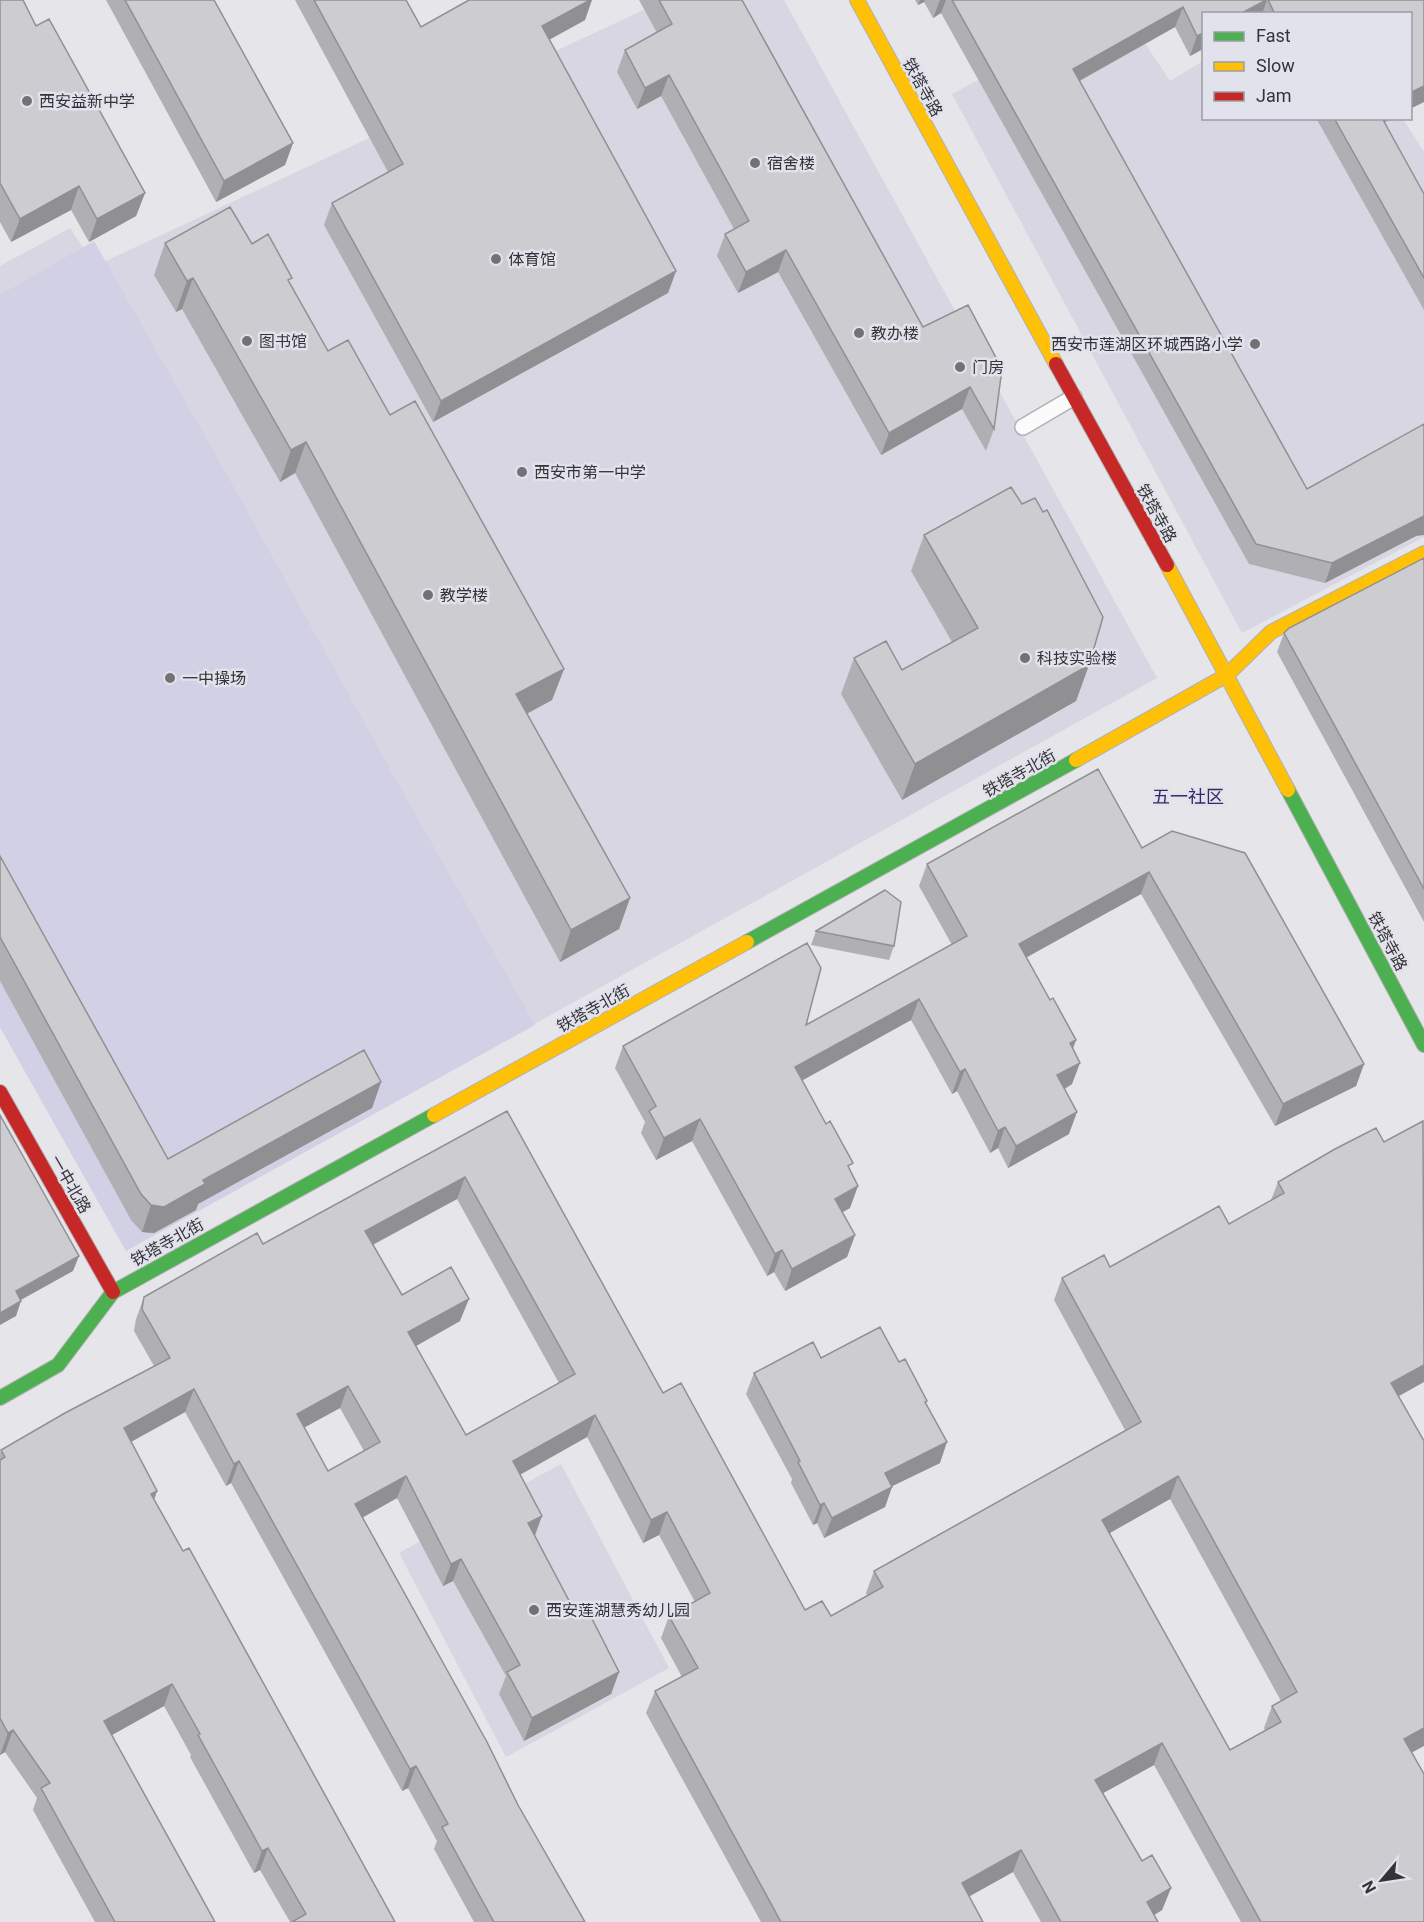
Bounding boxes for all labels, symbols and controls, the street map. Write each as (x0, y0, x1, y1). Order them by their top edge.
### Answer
legend (1202, 12, 1412, 120)
text: Fast (1256, 25, 1291, 46)
street label: 铁塔寺路 (899, 55, 946, 120)
text: Slow (1256, 55, 1295, 76)
text: Jam (1256, 85, 1292, 106)
place label: 西安益新中学 (39, 92, 135, 111)
marker: 西安益新中学 (20, 94, 34, 108)
place label: 宿舍楼 (767, 154, 815, 173)
marker: 宿舍楼 (748, 156, 762, 170)
place label: 体育馆 (508, 250, 556, 269)
marker: 体育馆 (489, 252, 503, 266)
place label: 教办楼 (871, 324, 919, 343)
marker: 教办楼 (852, 326, 866, 340)
place label: 图书馆 (259, 332, 307, 351)
marker: 图书馆 (240, 334, 254, 348)
place label: 西安市莲湖区环城西路小学 (1051, 335, 1243, 354)
marker: 西安市莲湖区环城西路小学 (1248, 337, 1262, 351)
place label: 门房 (972, 358, 1004, 377)
marker: 门房 (953, 360, 967, 374)
place label: 西安市第一中学 (534, 463, 646, 482)
marker: 西安市第一中学 (515, 465, 529, 479)
street label: 铁塔寺路 (1133, 481, 1180, 546)
place label: 教学楼 (440, 586, 488, 605)
marker: 教学楼 (421, 588, 435, 602)
place label: 科技实验楼 (1037, 649, 1117, 668)
marker: 科技实验楼 (1018, 651, 1032, 665)
place label: 一中操场 (182, 669, 246, 688)
marker: 一中操场 (163, 671, 177, 685)
street label: 铁塔寺北街 (980, 746, 1059, 801)
district label: 五一社区 (1152, 786, 1224, 807)
street label: 铁塔寺路 (1364, 909, 1411, 974)
street label: 铁塔寺北街 (554, 981, 633, 1036)
street label: 一中北路 (46, 1152, 95, 1217)
street label: 铁塔寺北街 (128, 1215, 207, 1270)
place label: 西安莲湖慧秀幼儿园 (546, 1601, 690, 1620)
marker: 西安莲湖慧秀幼儿园 (527, 1603, 541, 1617)
north arrow (1352, 1850, 1412, 1910)
text: N (1358, 1877, 1380, 1897)

